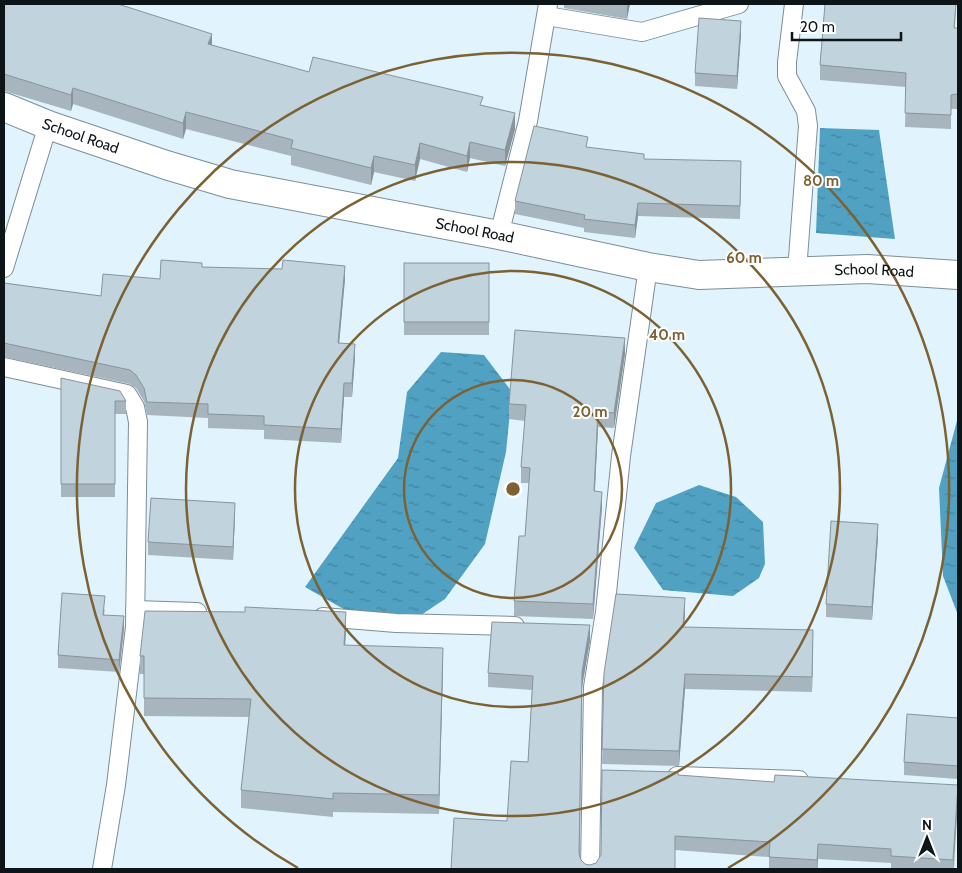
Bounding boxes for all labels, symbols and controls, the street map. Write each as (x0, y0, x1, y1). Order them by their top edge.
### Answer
scale bar (792, 10, 901, 42)
text: 20 m (800, 18, 835, 36)
street label: School Road (40, 115, 121, 157)
text: 80 m (803, 172, 839, 190)
street label: School Road (434, 214, 516, 247)
text: 60 m (726, 249, 762, 267)
street label: School Road (834, 260, 915, 281)
text: 40 m (649, 326, 685, 344)
text: 20 m (573, 403, 607, 421)
centre of rings (504, 480, 522, 498)
north arrow (902, 813, 952, 863)
text: N (922, 816, 932, 834)

